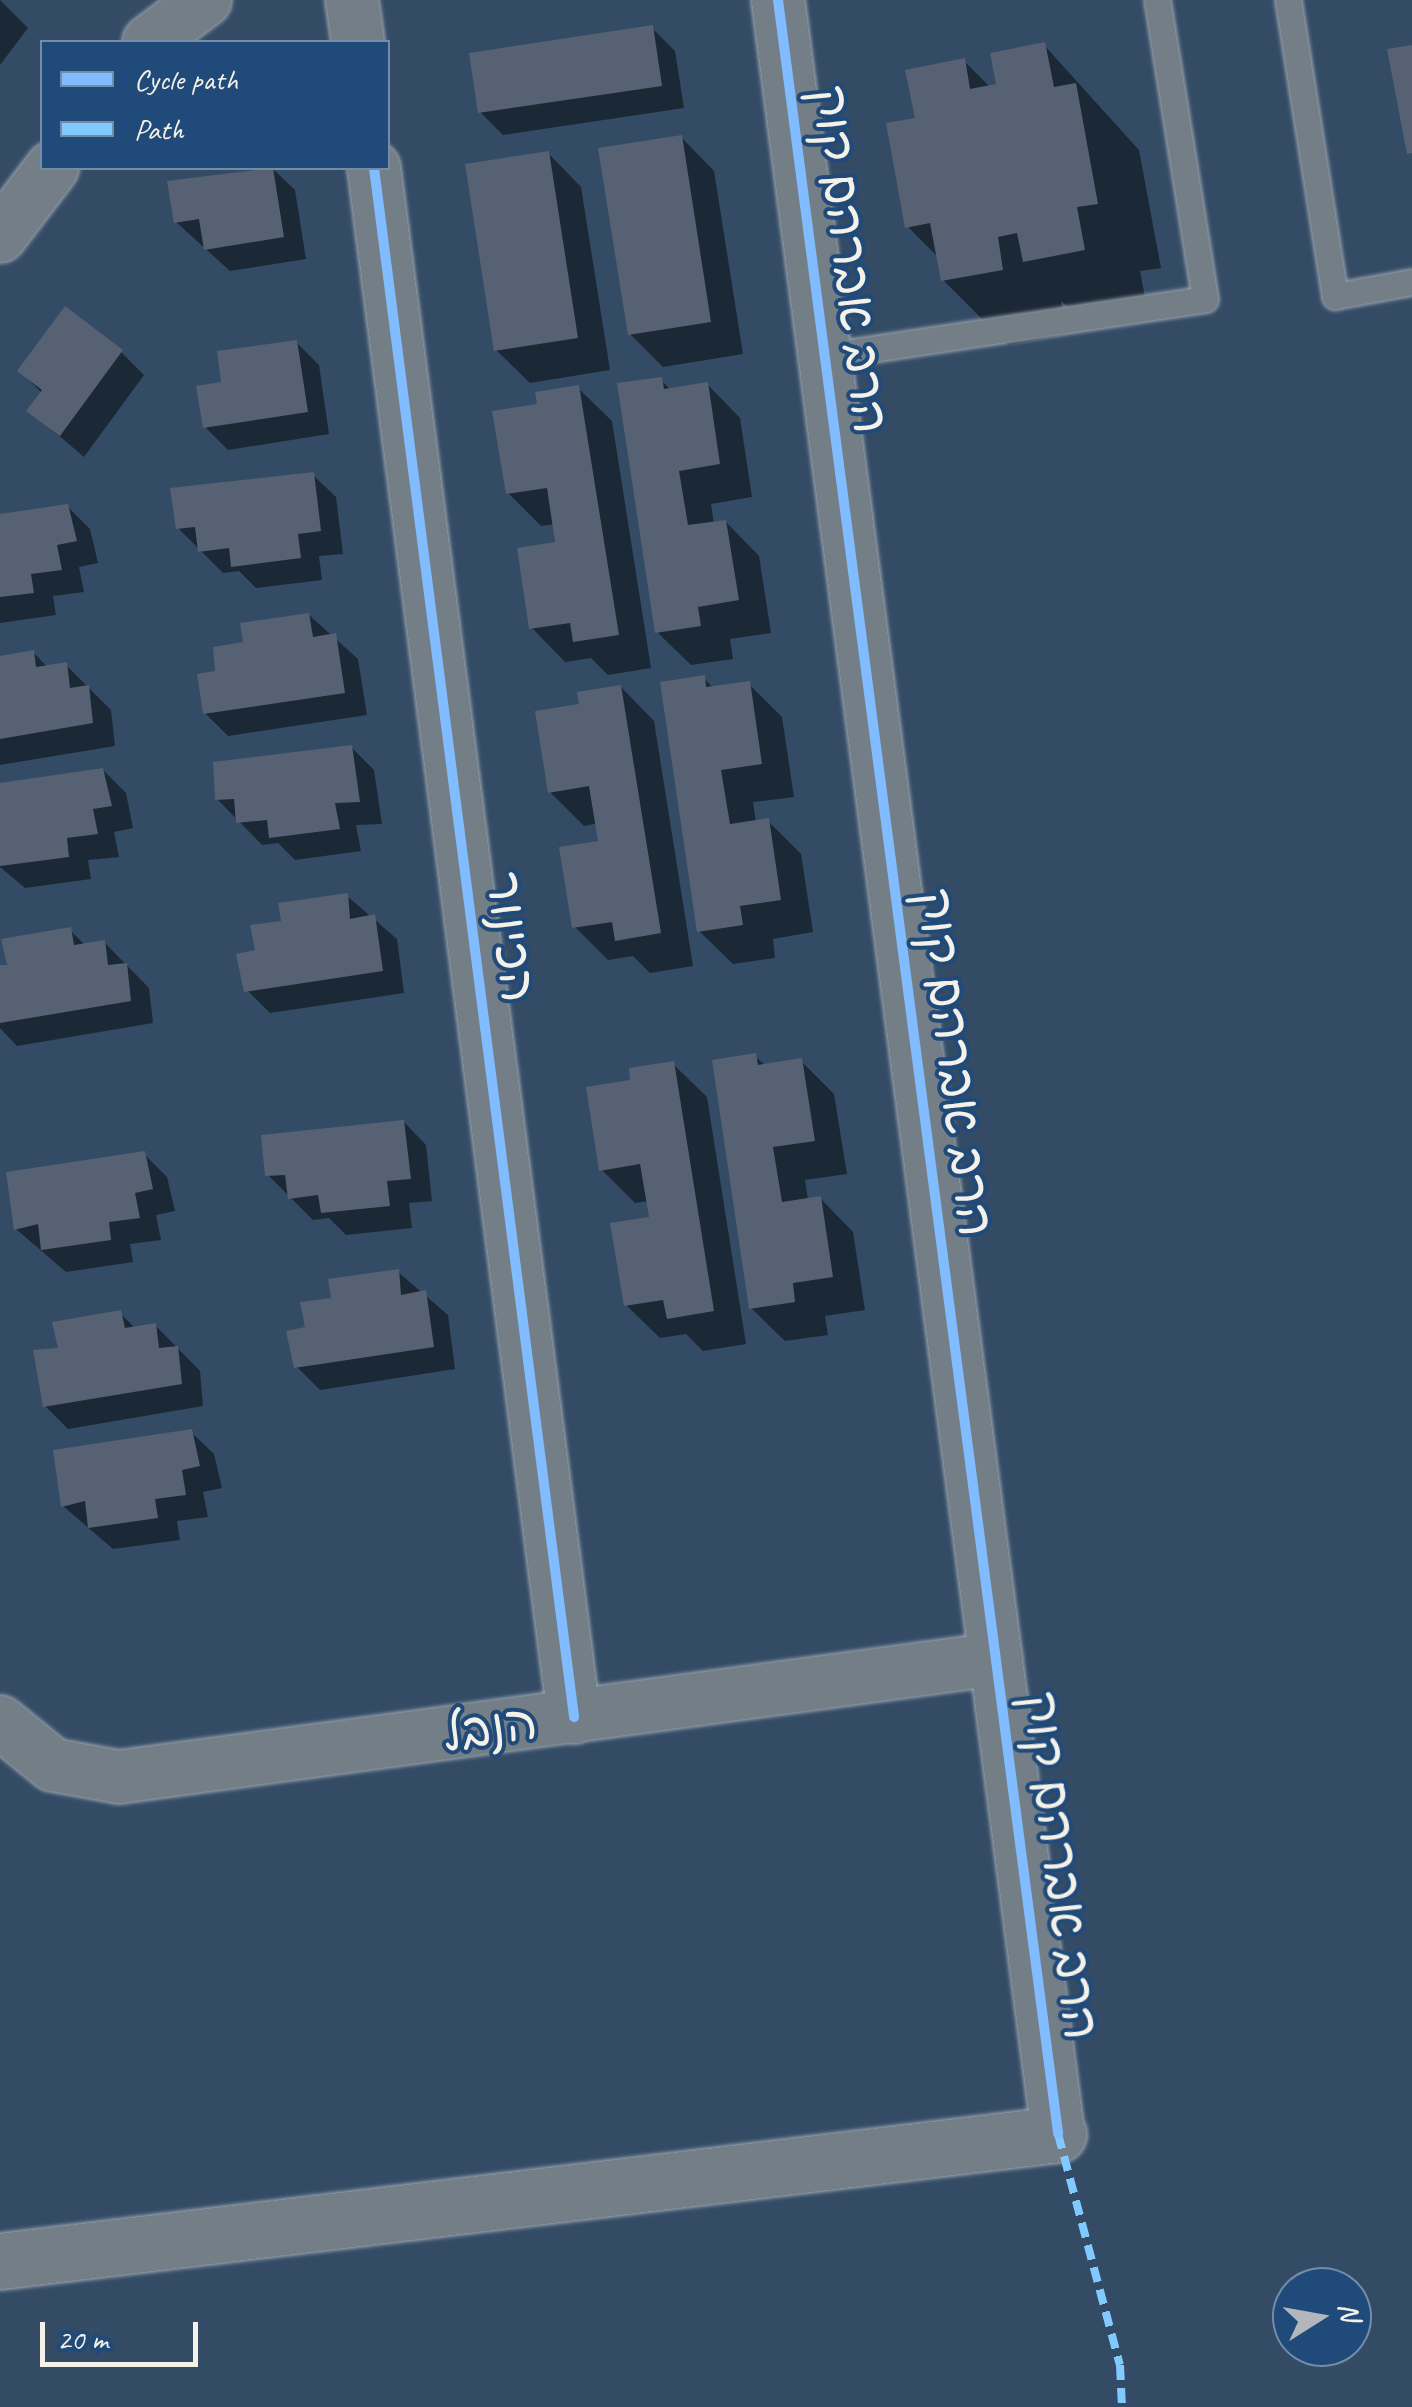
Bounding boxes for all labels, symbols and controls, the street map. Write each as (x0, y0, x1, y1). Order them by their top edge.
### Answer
legend (40, 40, 390, 170)
text: Cycle path (134, 60, 238, 98)
street label: הרב אברהם קוק (799, 81, 901, 437)
text: Path (134, 110, 183, 148)
street label: הכינור (473, 868, 549, 1006)
street label: הרב אברהם קוק (904, 884, 1006, 1240)
street label: הרב אברהם קוק (1010, 1687, 1112, 2043)
street label: הנבל (439, 1692, 541, 1764)
north arrow (1272, 2267, 1372, 2367)
text: N (1331, 2300, 1369, 2323)
scale bar (45, 2302, 202, 2364)
text: 20 m (57, 2320, 108, 2358)

